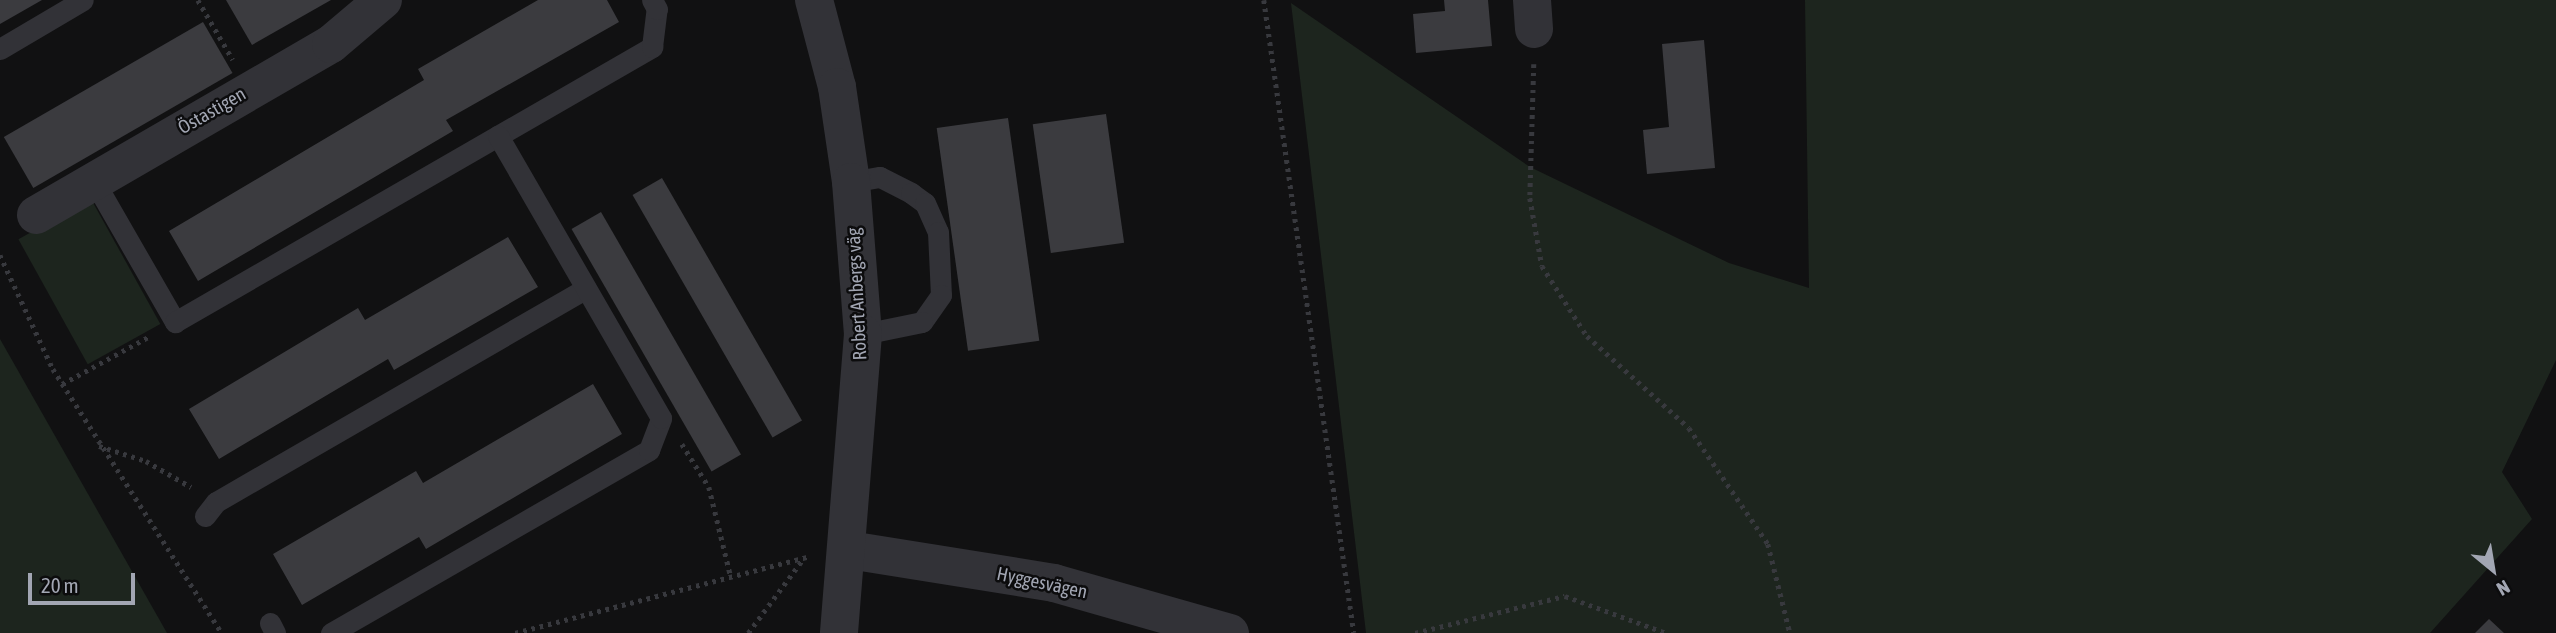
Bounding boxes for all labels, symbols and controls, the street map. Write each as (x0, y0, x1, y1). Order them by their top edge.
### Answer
street label: Östastigen (174, 83, 250, 139)
street label: Robert Anbergs väg (842, 227, 872, 361)
north arrow (2458, 535, 2528, 605)
scale bar (32, 560, 138, 604)
street label: Hyggesvägen (995, 562, 1089, 604)
text: 20 m (41, 573, 79, 597)
text: N (2493, 576, 2514, 601)

